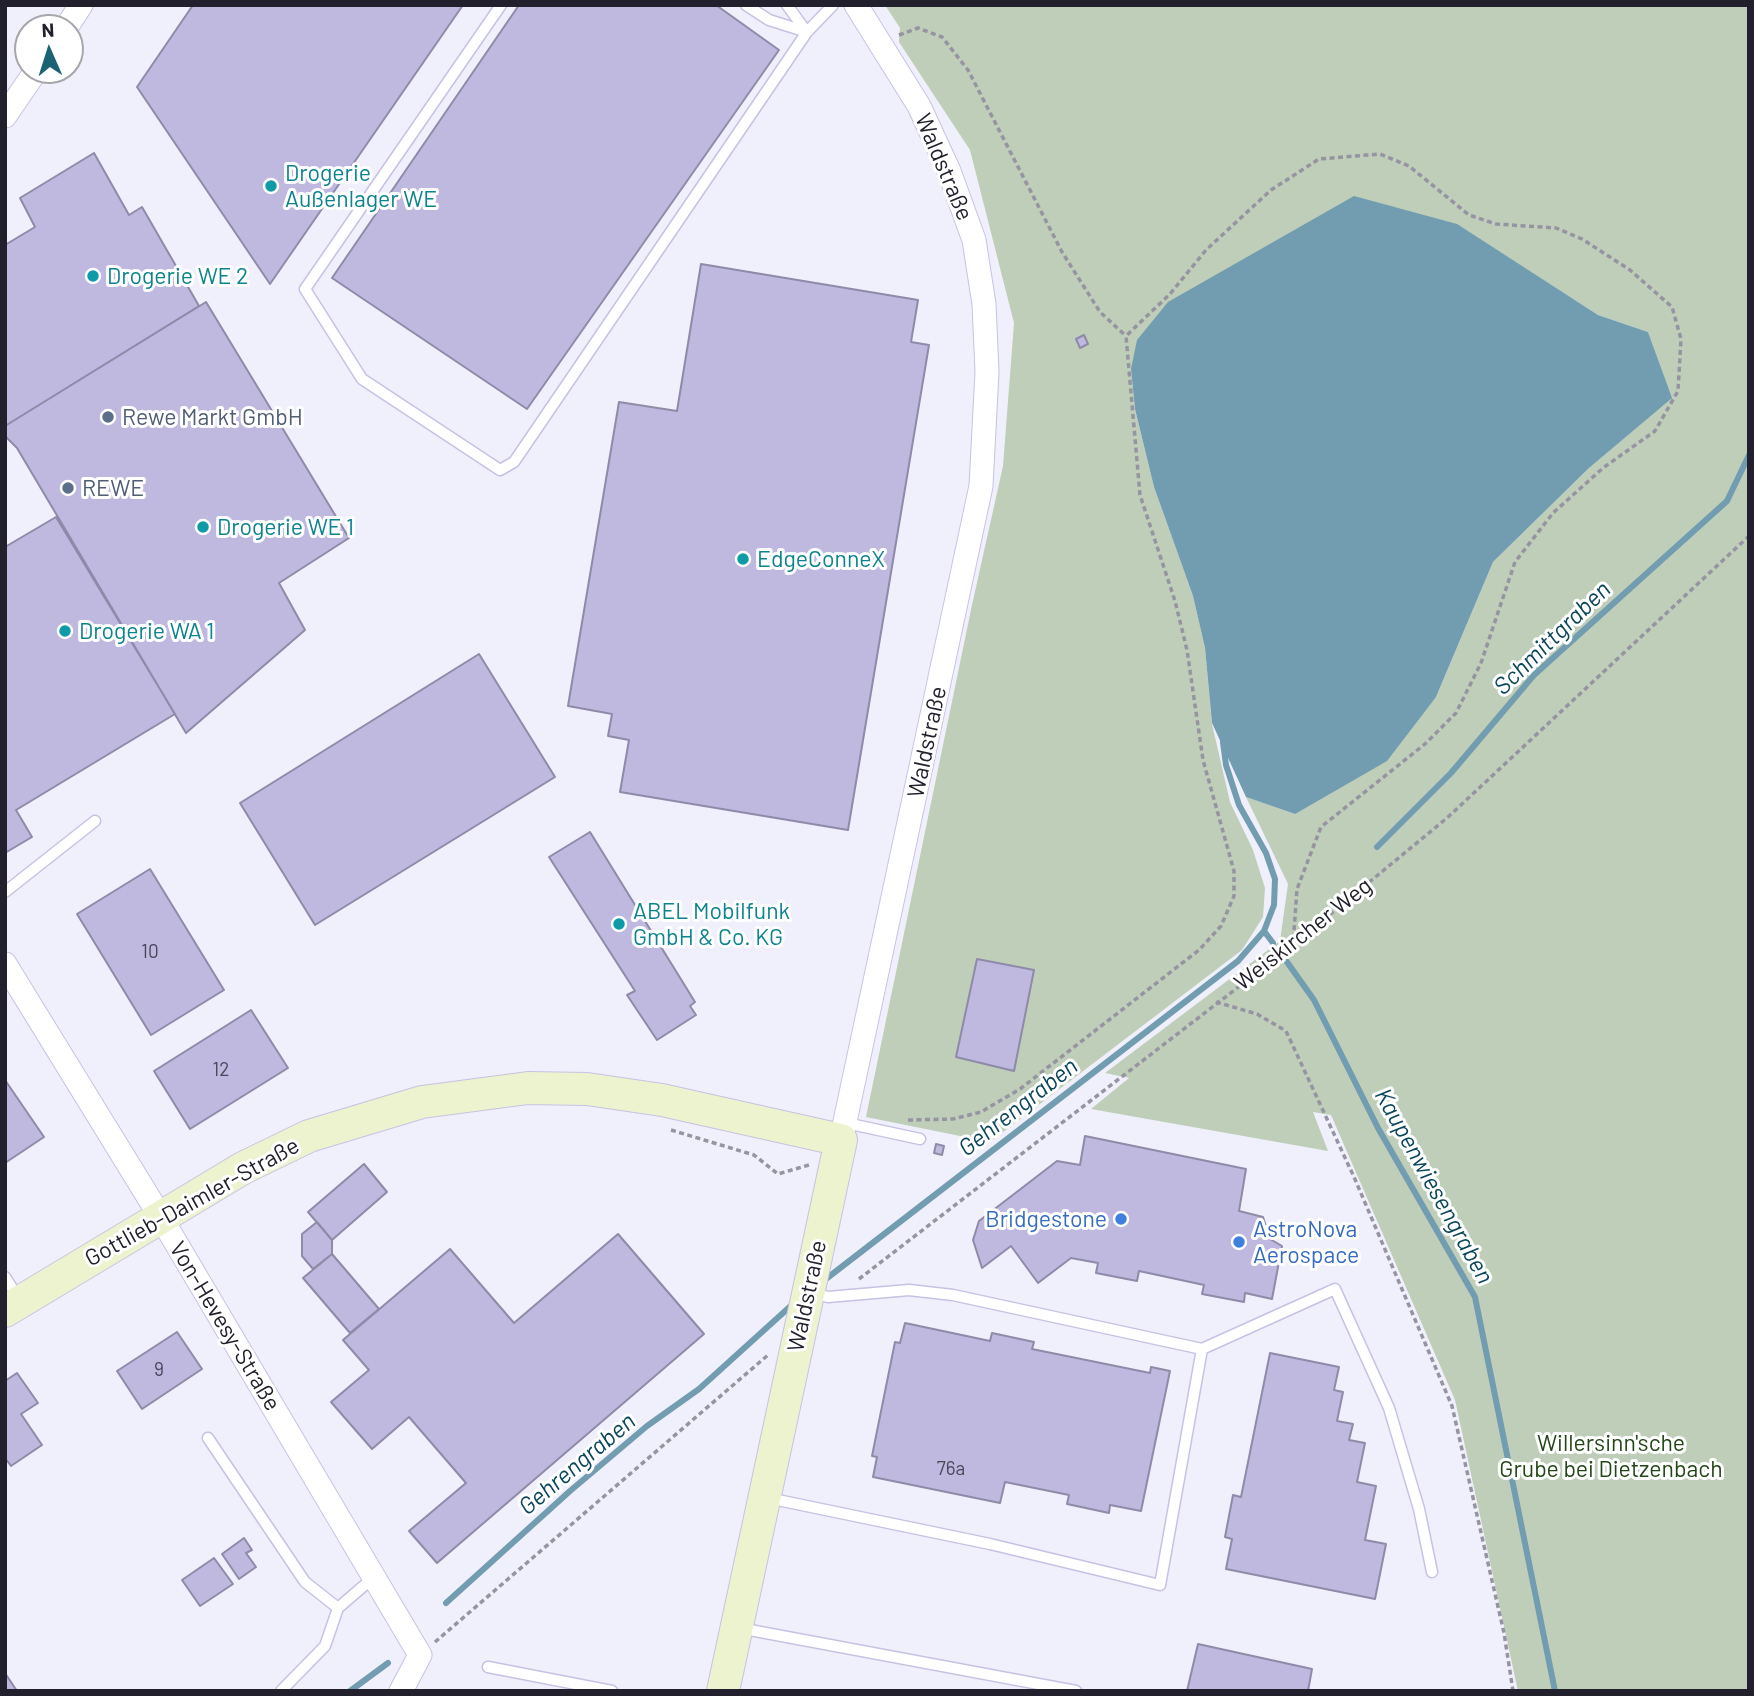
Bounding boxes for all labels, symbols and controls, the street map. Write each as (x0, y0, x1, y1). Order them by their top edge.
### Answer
north arrow (14, 14, 84, 84)
text: N (41, 18, 55, 41)
street label: Waldstraße (909, 109, 979, 225)
place label: Drogerie Außenlager WE (285, 159, 437, 213)
marker: Drogerie Außenlager WE (263, 178, 279, 194)
place label: Drogerie WE 2 (107, 262, 248, 290)
marker: Drogerie WE 2 (85, 268, 101, 284)
place label: Rewe Markt GmbH (122, 403, 303, 431)
marker: Rewe Markt GmbH (100, 409, 116, 425)
place label: REWE (82, 474, 144, 502)
marker: REWE (60, 480, 76, 496)
place label: Drogerie WE 1 (217, 513, 354, 541)
marker: Drogerie WE 1 (195, 519, 211, 535)
place label: EdgeConneX (757, 545, 885, 573)
marker: EdgeConneX (735, 551, 751, 567)
water label: Schmittgraben (1488, 575, 1616, 701)
place label: Drogerie WA 1 (79, 617, 214, 645)
marker: Drogerie WA 1 (57, 623, 73, 639)
street label: Waldstraße (902, 684, 952, 800)
street label: Weiskircher Weg (1229, 872, 1377, 996)
place label: ABEL Mobilfunk GmbH & Co. KG (633, 897, 790, 951)
marker: ABEL Mobilfunk GmbH & Co. KG (611, 916, 627, 932)
house number: 10 (141, 941, 159, 963)
water label: Gehrengraben (953, 1052, 1083, 1162)
house number: 12 (213, 1059, 229, 1081)
water label: Kaupenwiesengraben (1368, 1083, 1500, 1289)
street label: Gottlieb-Daimler-Straße (80, 1132, 304, 1272)
place label: Bridgestone (985, 1205, 1107, 1233)
marker: Bridgestone (1113, 1211, 1129, 1227)
place label: AstroNova Aerospace (1253, 1215, 1359, 1269)
marker: AstroNova Aerospace (1231, 1234, 1247, 1250)
street label: Von-Hevesy-Straße (164, 1236, 286, 1416)
street label: Waldstraße (782, 1238, 832, 1354)
house number: 9 (154, 1359, 164, 1381)
water label: Gehrengraben (513, 1407, 641, 1521)
park label: Willersinn'sche Grube bei Dietzenbach (1499, 1429, 1723, 1483)
house number: 76a (937, 1458, 965, 1480)

